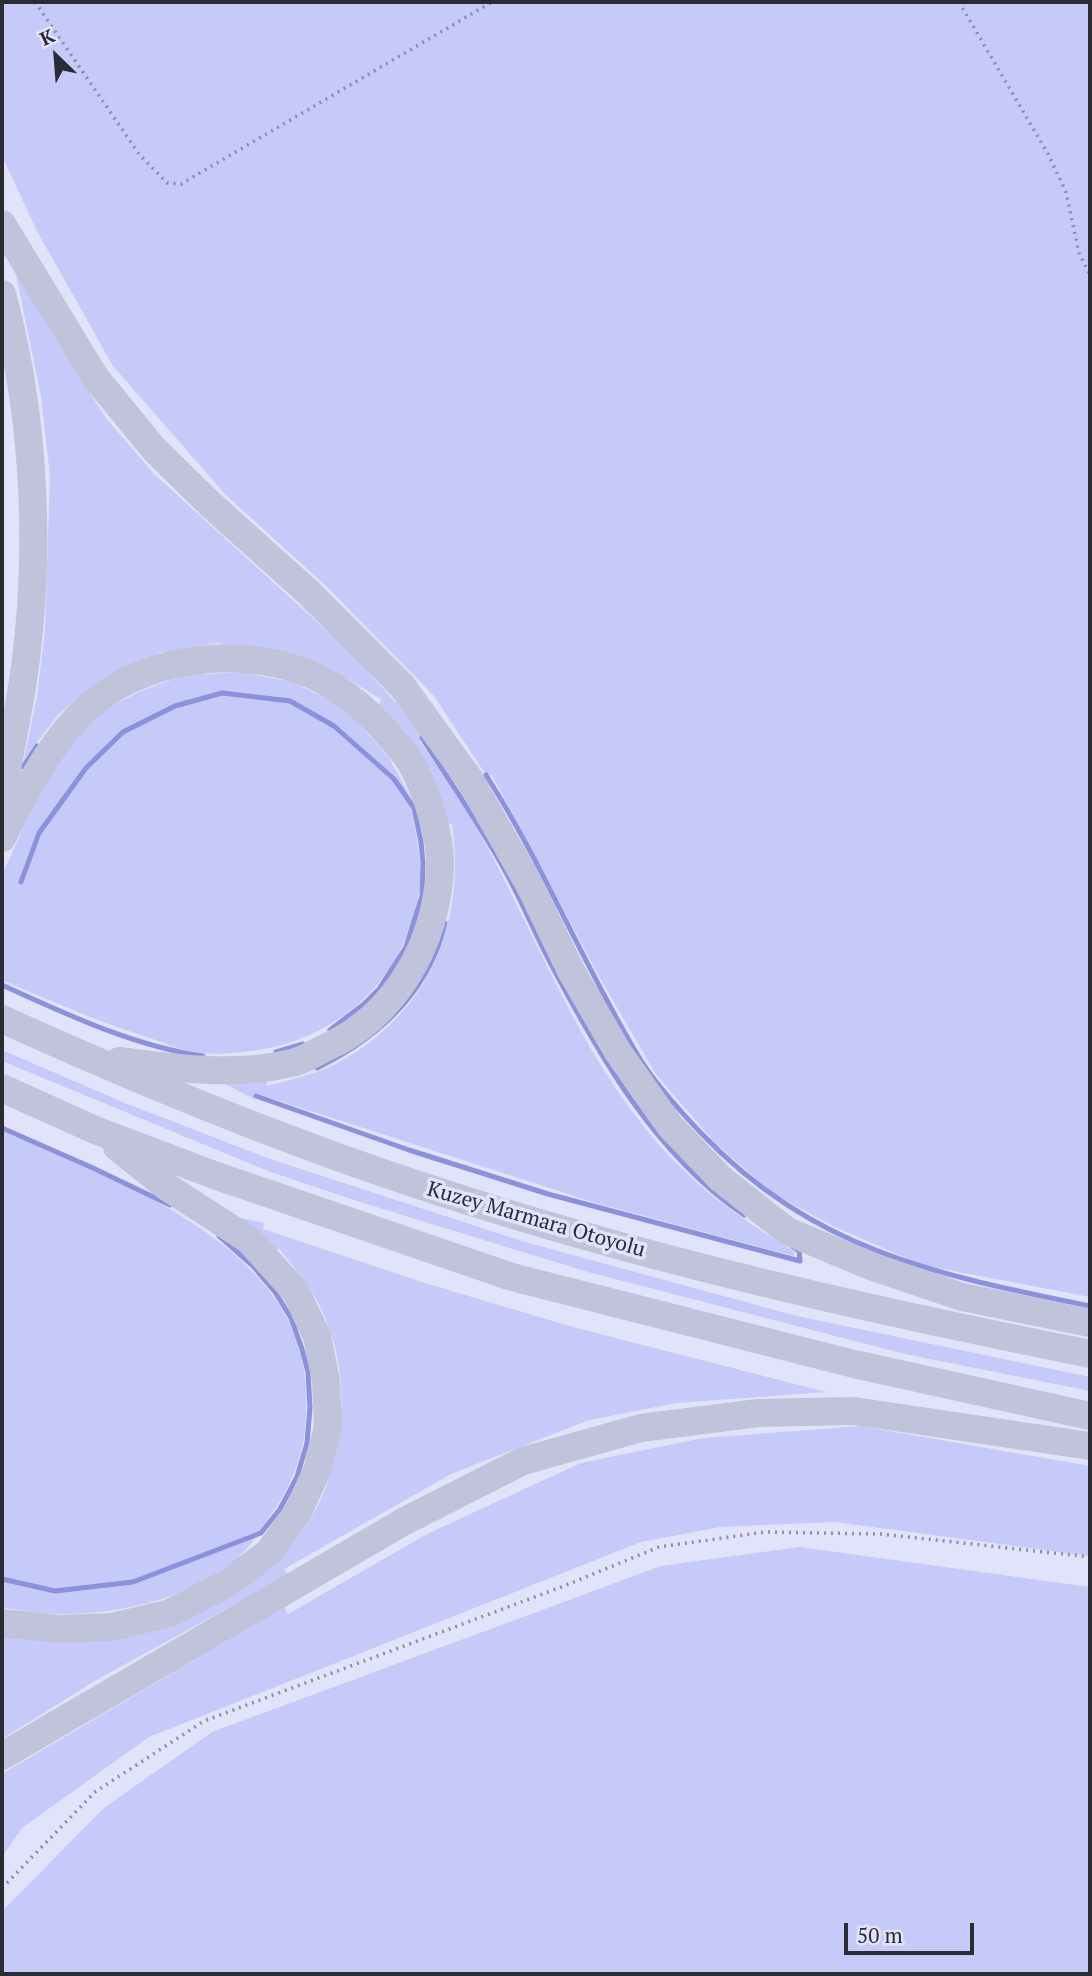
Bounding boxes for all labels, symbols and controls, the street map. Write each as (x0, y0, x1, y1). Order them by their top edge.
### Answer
north arrow (21, 21, 91, 91)
text: K (36, 22, 58, 51)
street label: Kuzey Marmara Otoyolu (424, 1177, 648, 1263)
scale bar (847, 1910, 976, 1954)
text: 50 m (857, 1921, 903, 1949)

